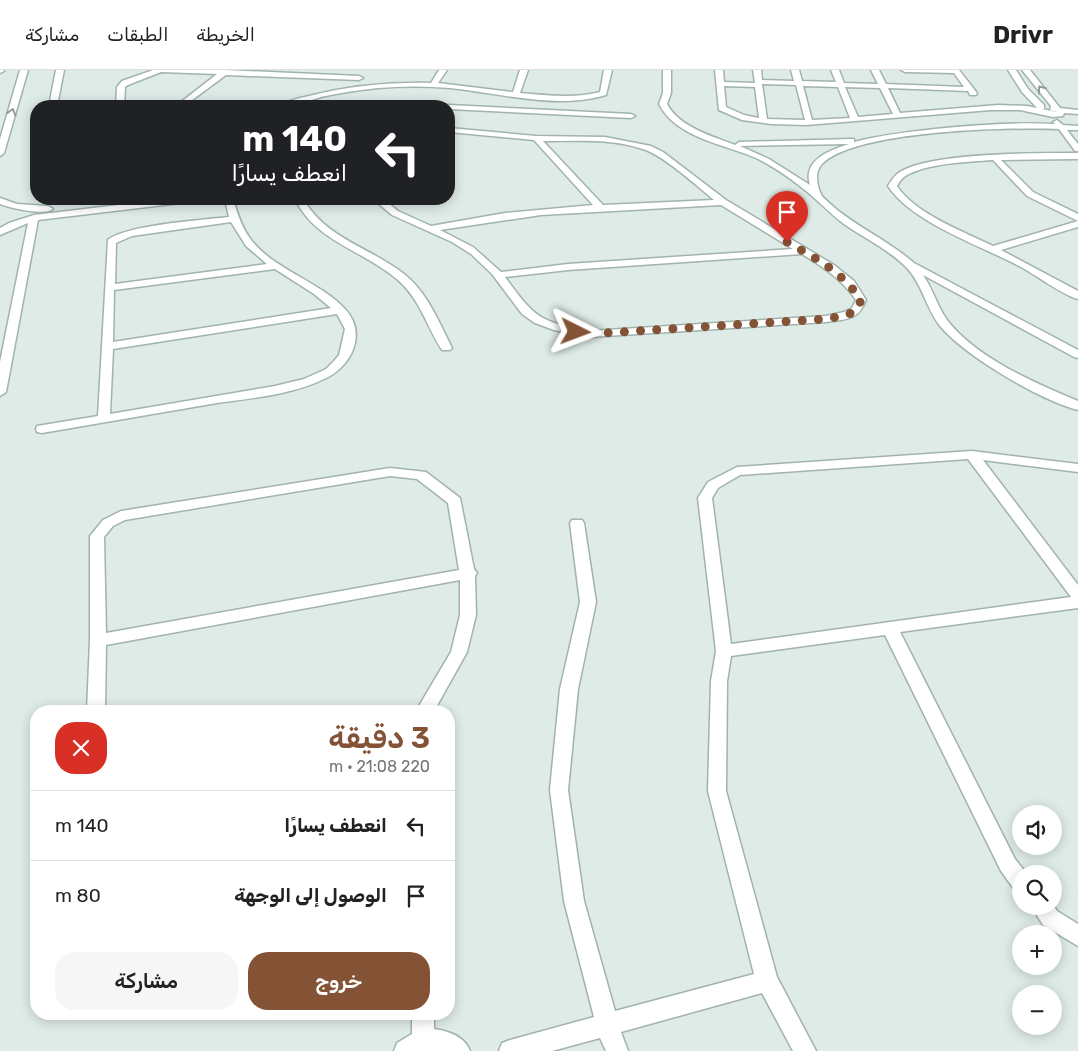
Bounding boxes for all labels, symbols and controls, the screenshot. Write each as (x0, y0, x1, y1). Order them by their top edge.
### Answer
text: Drivr (993, 21, 1053, 49)
text: مشاركة (25, 24, 79, 46)
text: الطبقات (107, 24, 168, 46)
text: الخريطة (196, 24, 255, 46)
one-way arrow (1038, 86, 1046, 95)
one-way arrow (7, 108, 17, 116)
text: 140 m (242, 118, 347, 160)
icon: left (365, 120, 430, 185)
text: انعطف يسارًا (231, 160, 347, 187)
pin (766, 191, 808, 242)
icon: arrive (773, 198, 801, 226)
position arrow (549, 305, 601, 357)
text: 3 دقيقة (328, 720, 430, 756)
button: close (55, 722, 107, 774)
text: 220 m · 21:08 (329, 757, 430, 776)
map controls (1012, 805, 1062, 1035)
button: sound (1012, 805, 1062, 855)
icon: left (402, 812, 430, 840)
text: 140 m (55, 814, 109, 837)
text: انعطف يسارًا (284, 814, 387, 837)
button: search (1012, 865, 1062, 915)
icon: arrive (402, 882, 430, 910)
text: 80 m (55, 884, 101, 907)
text: الوصول إلى الوجهة (234, 884, 387, 907)
button: + (1012, 925, 1062, 975)
button: مشاركة (55, 952, 238, 1010)
button: خروج (248, 952, 430, 1010)
button: − (1012, 985, 1062, 1035)

